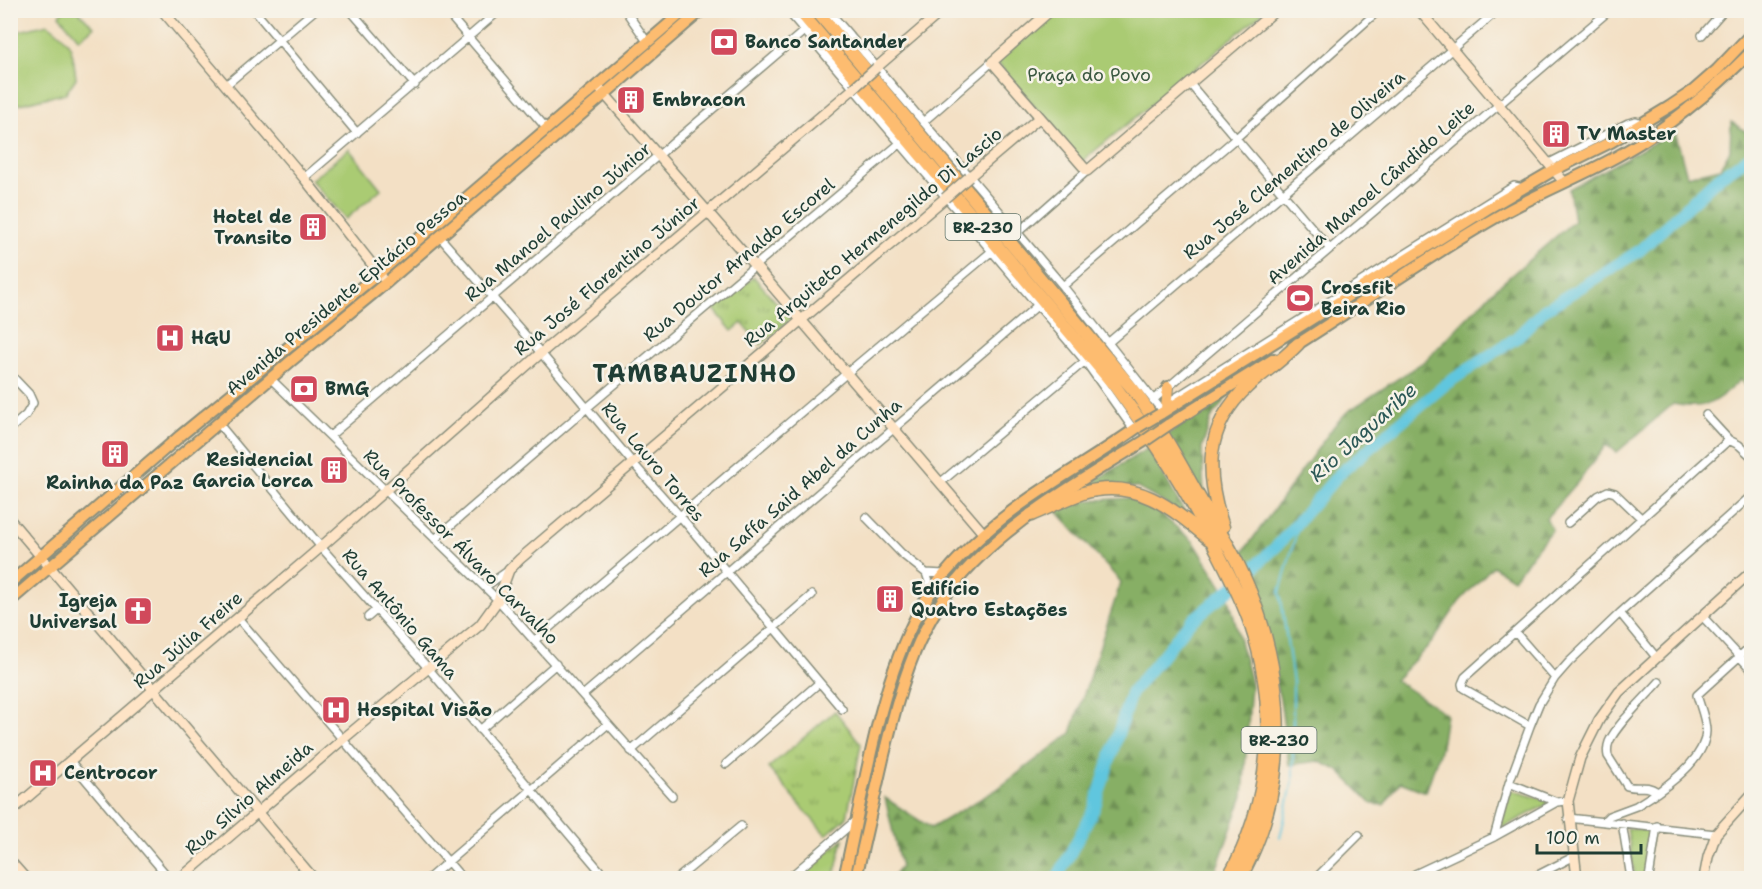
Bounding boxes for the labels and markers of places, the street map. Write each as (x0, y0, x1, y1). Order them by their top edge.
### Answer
bank icon: Banco Santander (708, 26, 740, 58)
place label: Banco Santander (745, 30, 907, 54)
building icon: Embracon (615, 84, 647, 116)
place label: Embracon (652, 88, 745, 112)
building icon: TV Master (1540, 118, 1572, 150)
place label: TV Master (1577, 122, 1676, 146)
place label: Hotel de Transito (213, 205, 292, 250)
building icon: Hotel de Transito (297, 211, 329, 243)
place label: Crossfit Beira Rio (1321, 276, 1406, 321)
sports icon: Crossfit Beira Rio (1284, 282, 1316, 314)
hospital icon: HGU (154, 322, 186, 354)
place label: HGU (191, 326, 231, 350)
bank icon: BMG (288, 373, 320, 405)
place label: BMG (325, 377, 370, 401)
building icon: Rainha da Paz (99, 438, 131, 470)
place label: Residencial Garcia Lorca (192, 448, 314, 493)
building icon: Residencial Garcia Lorca (318, 454, 350, 486)
place label: Rainha da Paz (46, 471, 184, 495)
place label: Edifício Quatro Estações (911, 577, 1068, 622)
building icon: Edifício Quatro Estações (874, 583, 906, 615)
place label: Igreja Universal (29, 589, 118, 634)
church icon: Igreja Universal (122, 595, 154, 627)
hospital icon: Hospital Visão (320, 694, 352, 726)
place label: Hospital Visão (357, 698, 492, 722)
hospital icon: Centrocor (27, 757, 59, 789)
place label: Centrocor (64, 761, 158, 785)

